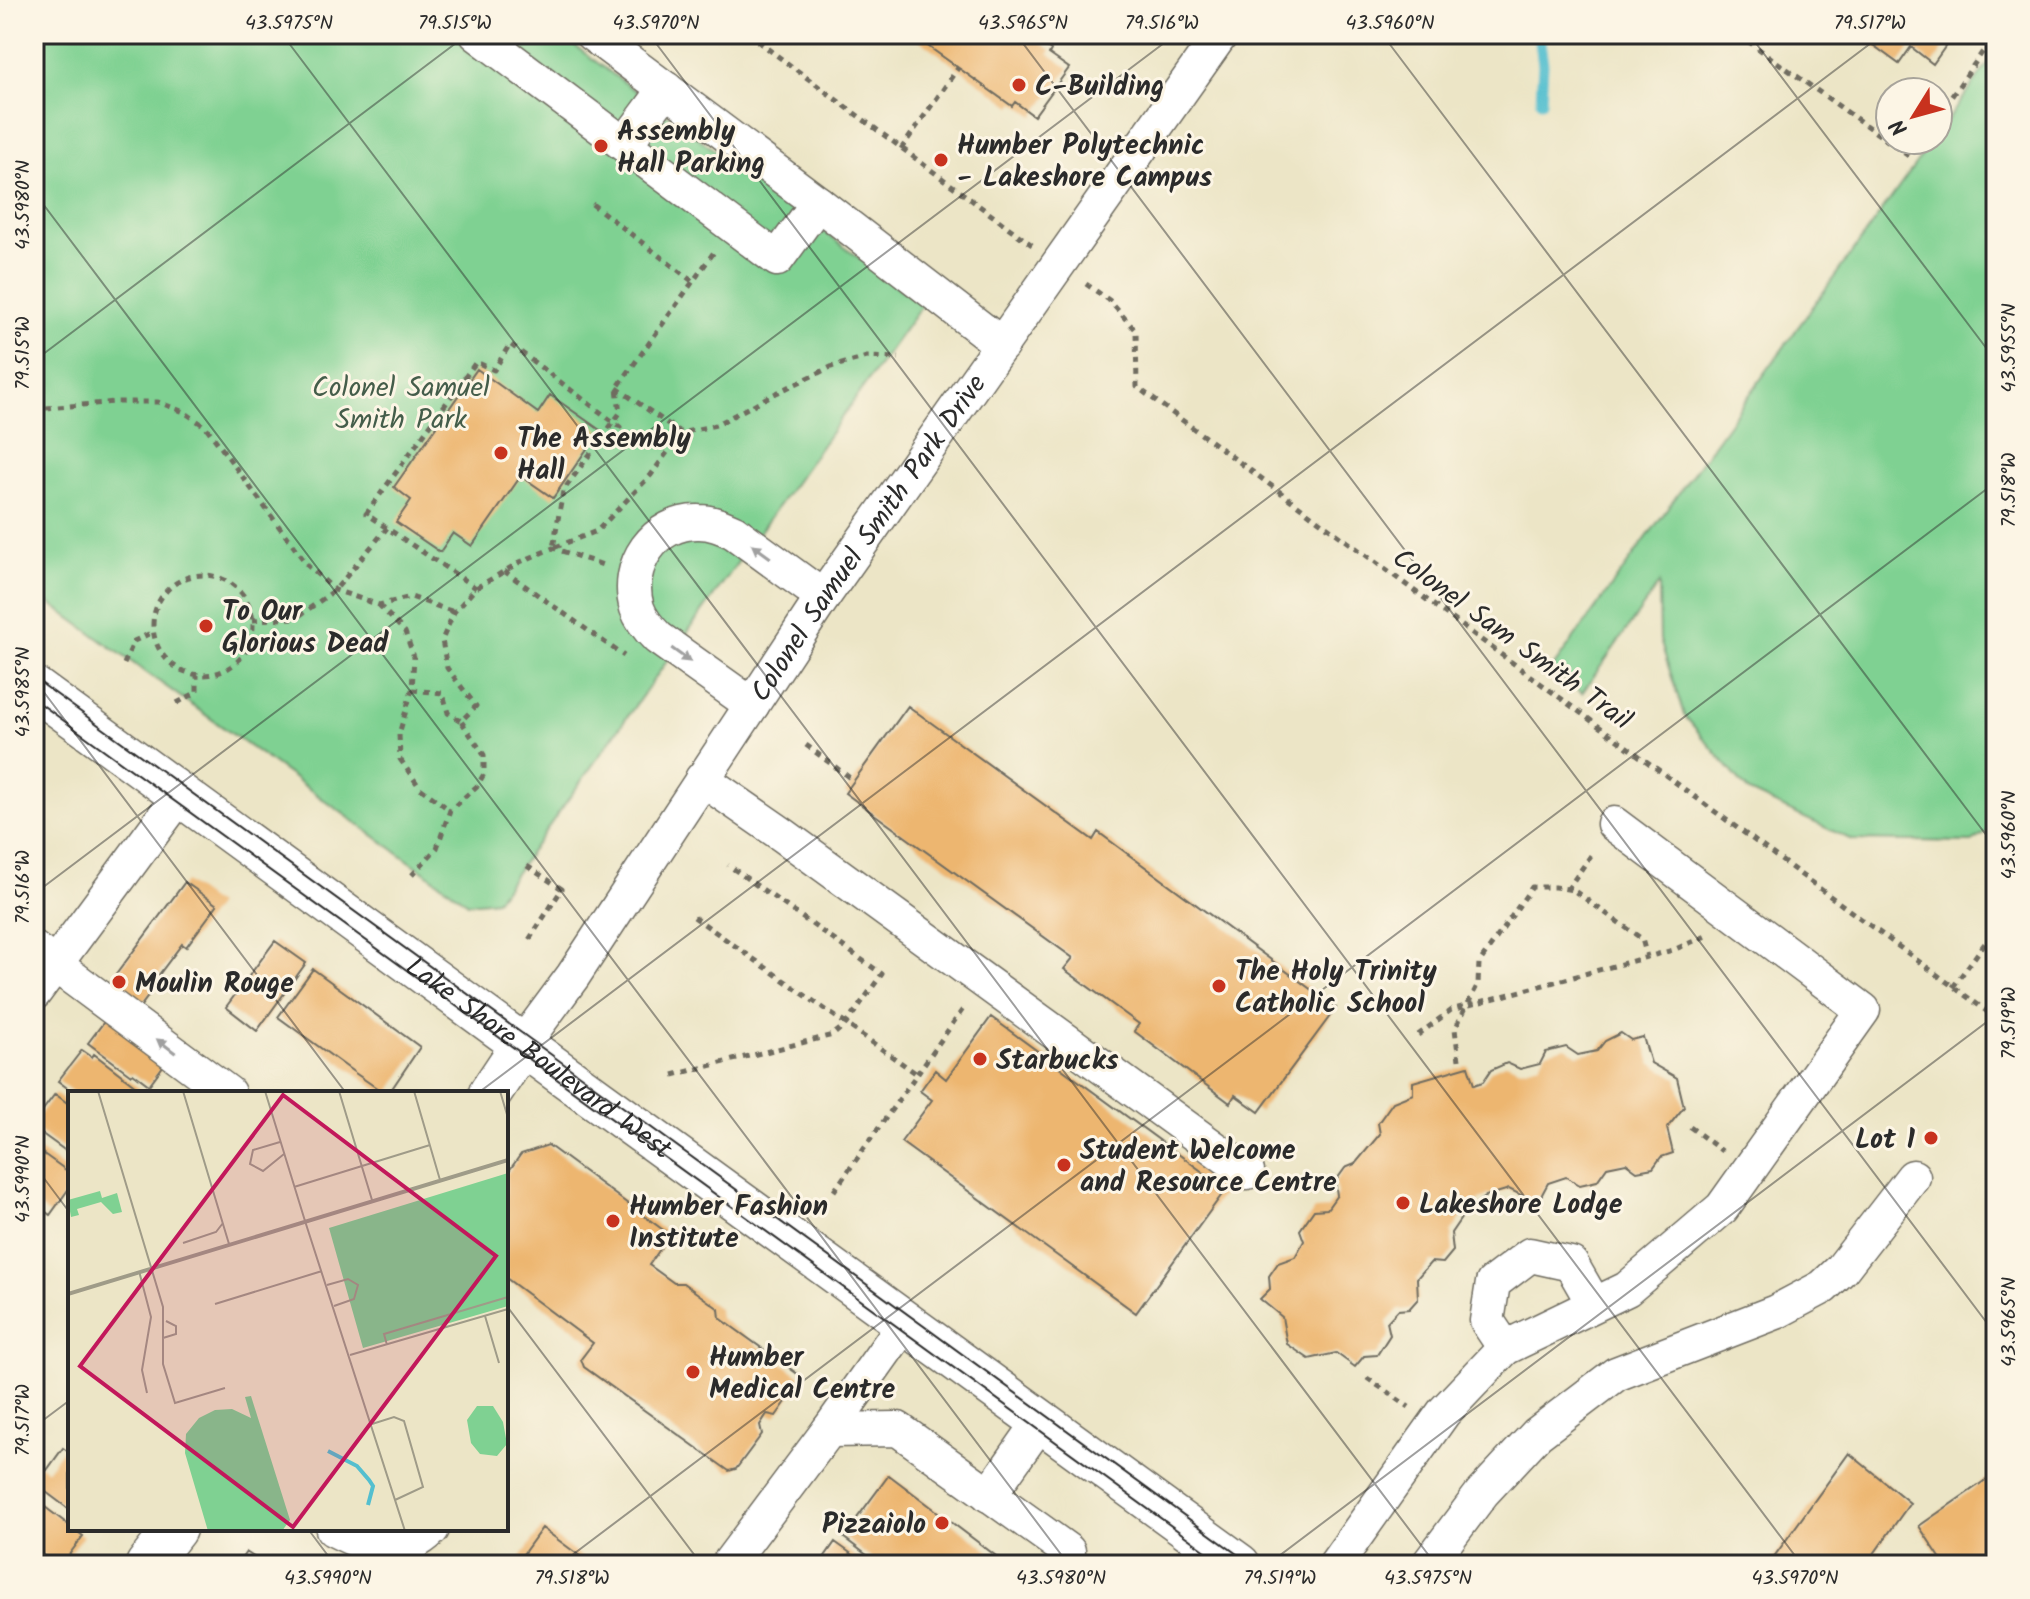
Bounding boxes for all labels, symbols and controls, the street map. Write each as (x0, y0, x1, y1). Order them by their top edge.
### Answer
text: 43.5975°N (245, 8, 333, 40)
text: 79.515°W (418, 8, 492, 40)
text: 43.5970°N (612, 8, 700, 40)
text: 43.5965°N (978, 8, 1068, 40)
text: 79.516°W (1125, 8, 1199, 40)
text: 43.5960°N (1345, 8, 1435, 40)
text: 79.517°W (1834, 8, 1906, 40)
place label: C-Building (1035, 65, 1164, 110)
marker: C-Building (1010, 76, 1028, 94)
north arrow (1874, 76, 1954, 156)
place label: Assembly Hall Parking (617, 110, 765, 187)
text: N (1882, 110, 1918, 143)
place label: Humber Polytechnic - Lakeshore Campus (957, 124, 1212, 201)
marker: Assembly Hall Parking (592, 137, 610, 155)
marker: Humber Polytechnic - Lakeshore Campus (932, 151, 950, 169)
text: 43.5980°N (8, 160, 40, 250)
text: 43.5955°N (1994, 303, 2026, 393)
text: 79.515°W (8, 316, 40, 390)
street label: Colonel Samuel Smith Park Drive (740, 365, 999, 712)
park label: Colonel Samuel Smith Park (312, 366, 490, 443)
place label: The Assembly Hall (517, 417, 691, 494)
marker: The Assembly Hall (492, 444, 510, 462)
text: 79.518°W (1994, 452, 2026, 528)
street label: Colonel Sam Smith Trail (1382, 537, 1641, 743)
one-way arrow (750, 544, 771, 559)
place label: To Our Glorious Dead (222, 590, 389, 667)
marker: To Our Glorious Dead (197, 617, 215, 635)
text: 43.5985°N (8, 647, 40, 737)
one-way arrow (671, 647, 692, 662)
text: 43.5960°N (1994, 790, 2026, 880)
text: 79.516°W (8, 850, 40, 924)
street label: Lake Shore Boulevard West (395, 946, 682, 1173)
place label: The Holy Trinity Catholic School (1235, 950, 1437, 1027)
place label: Moulin Rouge (135, 962, 294, 1007)
marker: Moulin Rouge (110, 973, 128, 991)
marker: The Holy Trinity Catholic School (1210, 977, 1228, 995)
text: 79.519°W (1994, 987, 2026, 1059)
one-way arrow (155, 1039, 176, 1055)
place label: Starbucks (996, 1039, 1119, 1084)
marker: Starbucks (971, 1050, 989, 1068)
inset map (68, 1091, 508, 1531)
place label: Lot 1 (1855, 1118, 1916, 1163)
place label: Student Welcome and Resource Centre (1080, 1129, 1337, 1206)
marker: Lot 1 (1922, 1129, 1940, 1147)
text: 43.5990°N (8, 1135, 40, 1223)
marker: Student Welcome and Resource Centre (1055, 1156, 1073, 1174)
place label: Lakeshore Lodge (1419, 1183, 1623, 1228)
place label: Humber Fashion Institute (629, 1185, 828, 1262)
marker: Lakeshore Lodge (1394, 1194, 1412, 1212)
marker: Humber Fashion Institute (604, 1212, 622, 1230)
text: 43.5965°N (1994, 1277, 2026, 1367)
place label: Humber Medical Centre (709, 1336, 896, 1413)
marker: Humber Medical Centre (684, 1363, 702, 1381)
text: 79.517°W (8, 1384, 40, 1456)
place label: Pizzaiolo (822, 1503, 926, 1548)
marker: Pizzaiolo (933, 1514, 951, 1532)
text: 43.5990°N (284, 1563, 372, 1595)
text: 79.518°W (534, 1563, 610, 1595)
text: 43.5980°N (1016, 1563, 1106, 1595)
text: 79.519°W (1244, 1563, 1316, 1595)
text: 43.5975°N (1384, 1563, 1472, 1595)
text: 43.5970°N (1751, 1563, 1839, 1595)

